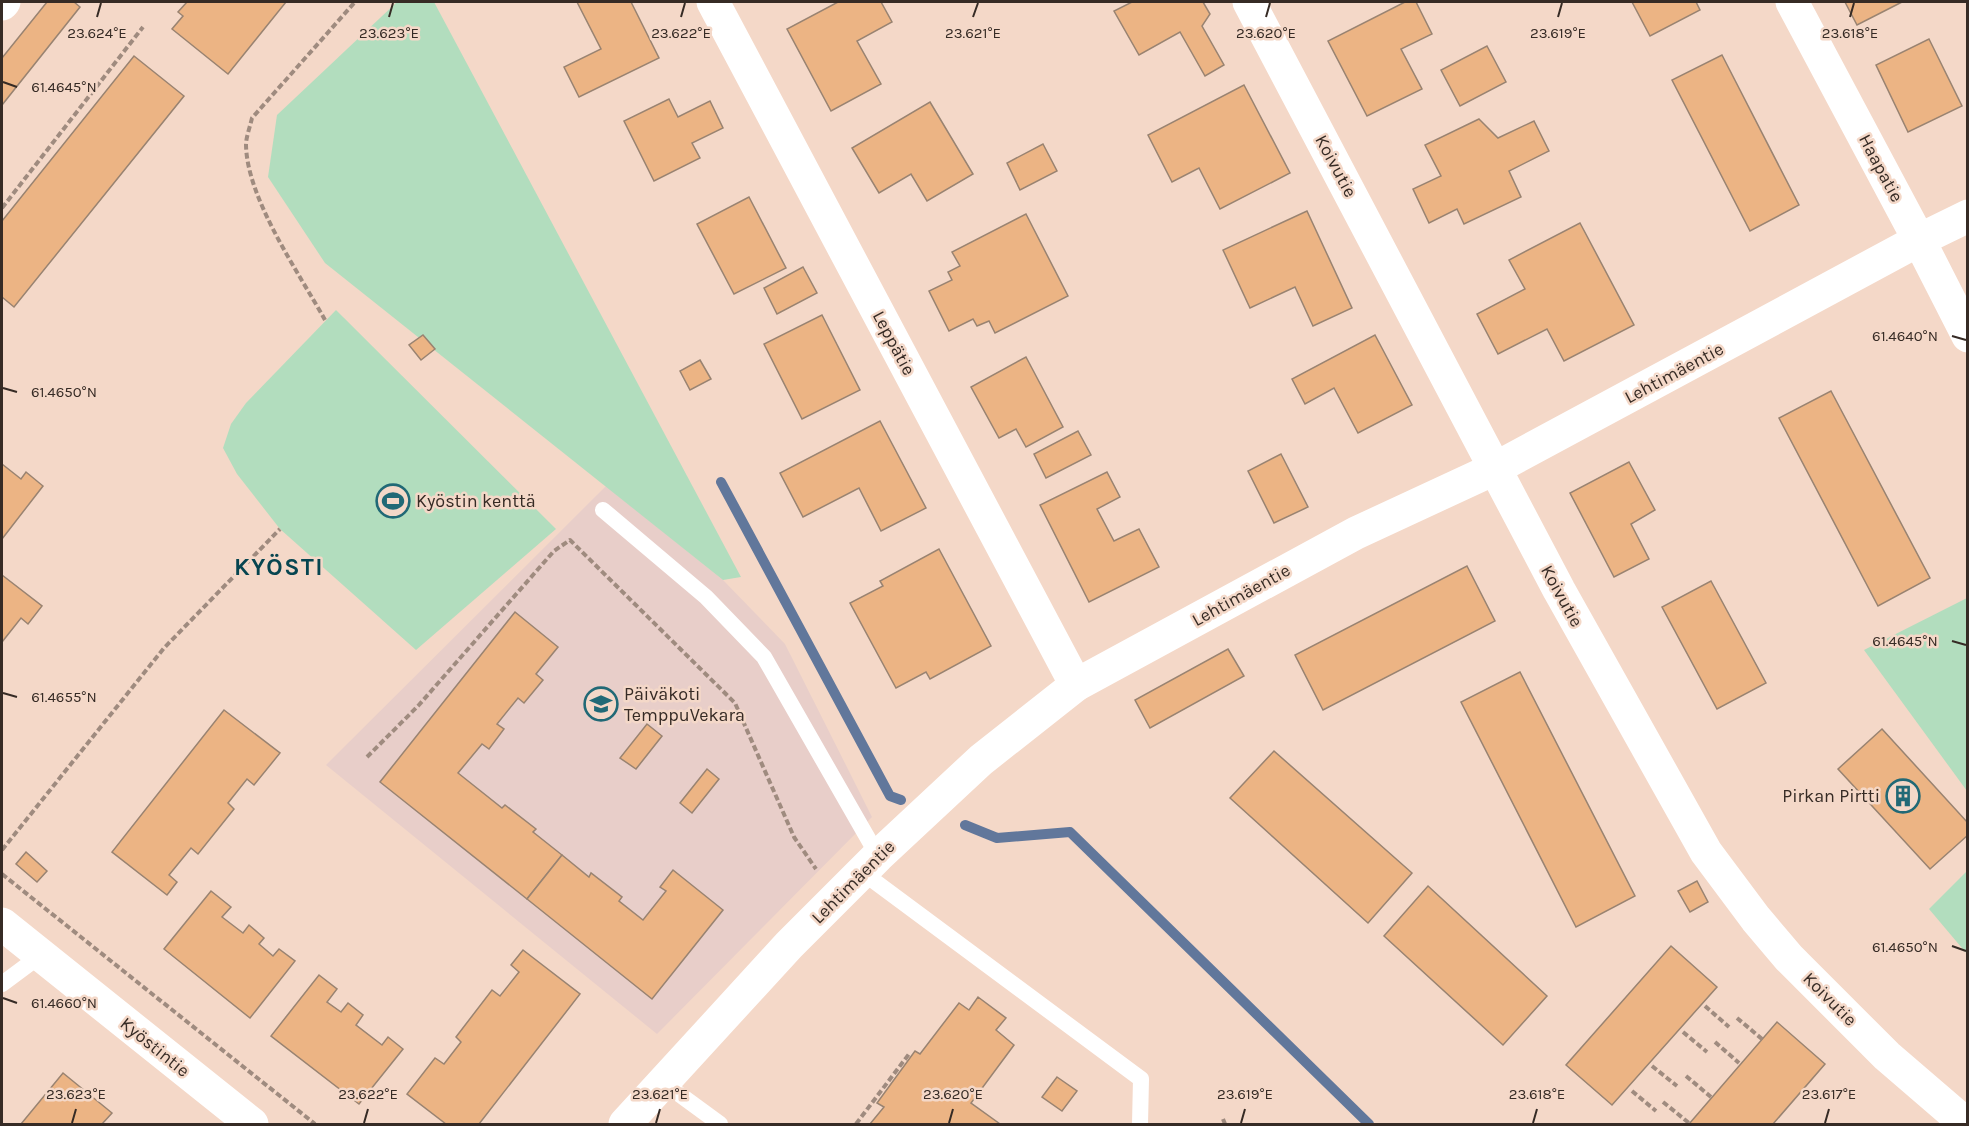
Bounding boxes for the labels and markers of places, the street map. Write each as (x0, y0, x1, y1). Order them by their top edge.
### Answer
sports icon: Kyöstin kenttä (375, 483, 411, 519)
place label: Kyöstin kenttä (416, 490, 536, 512)
place label: Päiväkoti TemppuVekara (624, 683, 745, 726)
school or university icon: Päiväkoti TemppuVekara (583, 686, 619, 722)
building icon: Pirkan Pirtti (1885, 778, 1921, 814)
place label: Pirkan Pirtti (1782, 785, 1880, 807)

